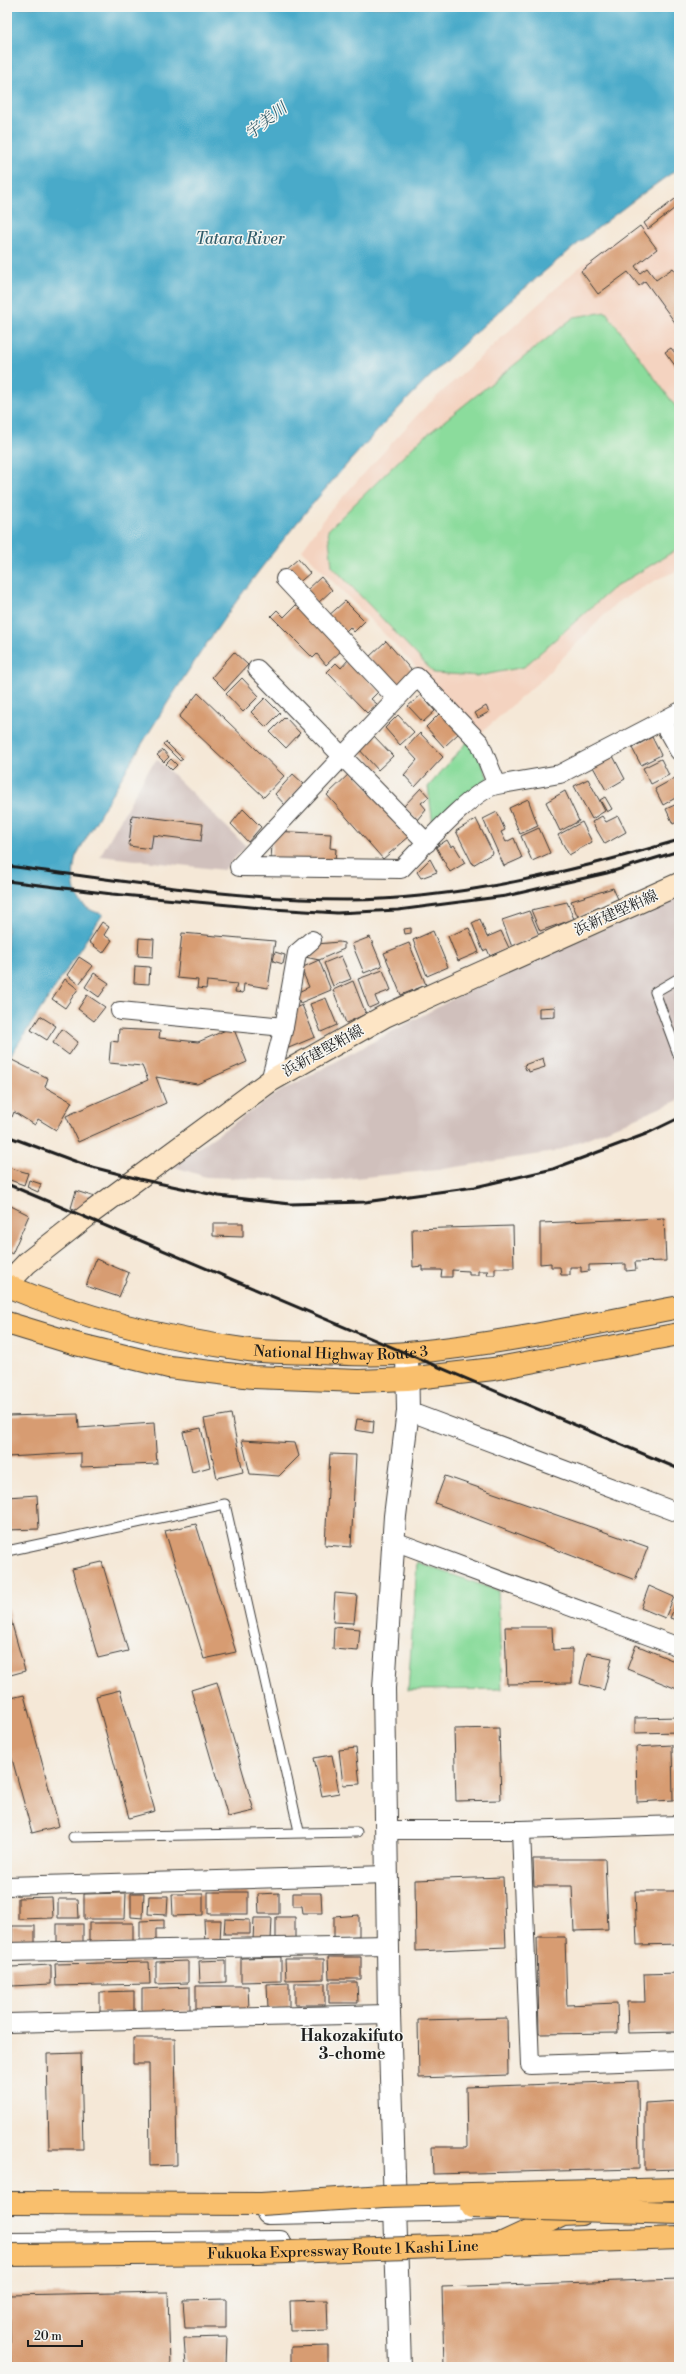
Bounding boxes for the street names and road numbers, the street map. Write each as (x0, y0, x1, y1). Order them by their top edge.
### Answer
street label: 浜新建堅粕線 (571, 886, 661, 940)
street label: 浜新建堅粕線 (279, 1021, 367, 1081)
street label: National Highway Route 3 (253, 1341, 429, 1364)
street label: Fukuoka Expressway Route 1 Kashi Line (207, 2236, 479, 2263)

